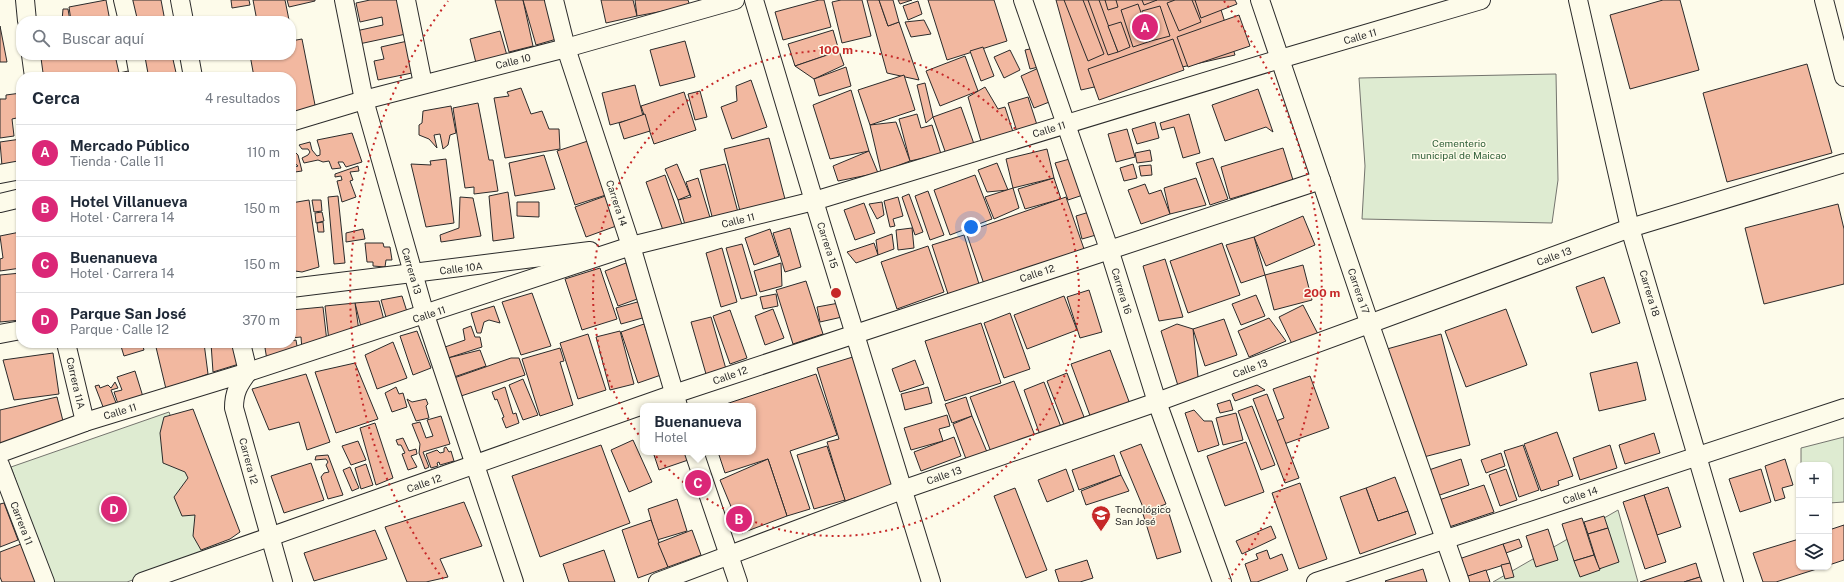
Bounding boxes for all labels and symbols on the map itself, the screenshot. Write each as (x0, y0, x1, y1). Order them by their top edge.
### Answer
pin: A (1132, 12, 1158, 42)
street label: Calle 11 (1342, 26, 1378, 46)
text: 100 m (819, 43, 853, 57)
street label: Calle 10 (494, 51, 532, 71)
street label: Calle 11 (1031, 118, 1067, 140)
park label: Cementerio municipal de Maicao (1412, 137, 1507, 161)
street label: Carrera 14 (604, 178, 630, 228)
street label: Calle 11 (720, 210, 756, 230)
your location (961, 217, 981, 237)
street label: Carrera 15 (815, 220, 841, 270)
street label: Calle 13 (1535, 244, 1573, 268)
street label: Carrera 13 (400, 246, 424, 296)
street label: Calle 10A (439, 259, 483, 277)
street label: Calle 12 (1018, 262, 1056, 284)
street label: Carrera 16 (1109, 266, 1135, 316)
street label: Carrera 17 (1346, 267, 1372, 315)
street label: Carrera 18 (1637, 268, 1663, 318)
centre of rings (829, 286, 843, 300)
text: 200 m (1304, 286, 1340, 300)
street label: Calle 11 (411, 303, 447, 325)
street label: Carrera 11A (64, 356, 88, 410)
street label: Calle 13 (1231, 356, 1269, 380)
street label: Calle 12 (711, 363, 749, 387)
street label: Calle 11 (102, 400, 138, 422)
street label: Carrera 12 (237, 437, 261, 486)
street label: Calle 13 (925, 463, 963, 487)
pin: C (685, 468, 711, 498)
street label: Calle 12 (405, 471, 443, 495)
street label: Calle 14 (1561, 484, 1599, 506)
pin: D (101, 494, 127, 524)
street label: Carrera 11 (8, 500, 36, 546)
place label: Tecnológico San José (1115, 503, 1171, 527)
pin: B (726, 504, 752, 534)
school or university icon: Tecnológico San José (1090, 504, 1112, 532)

